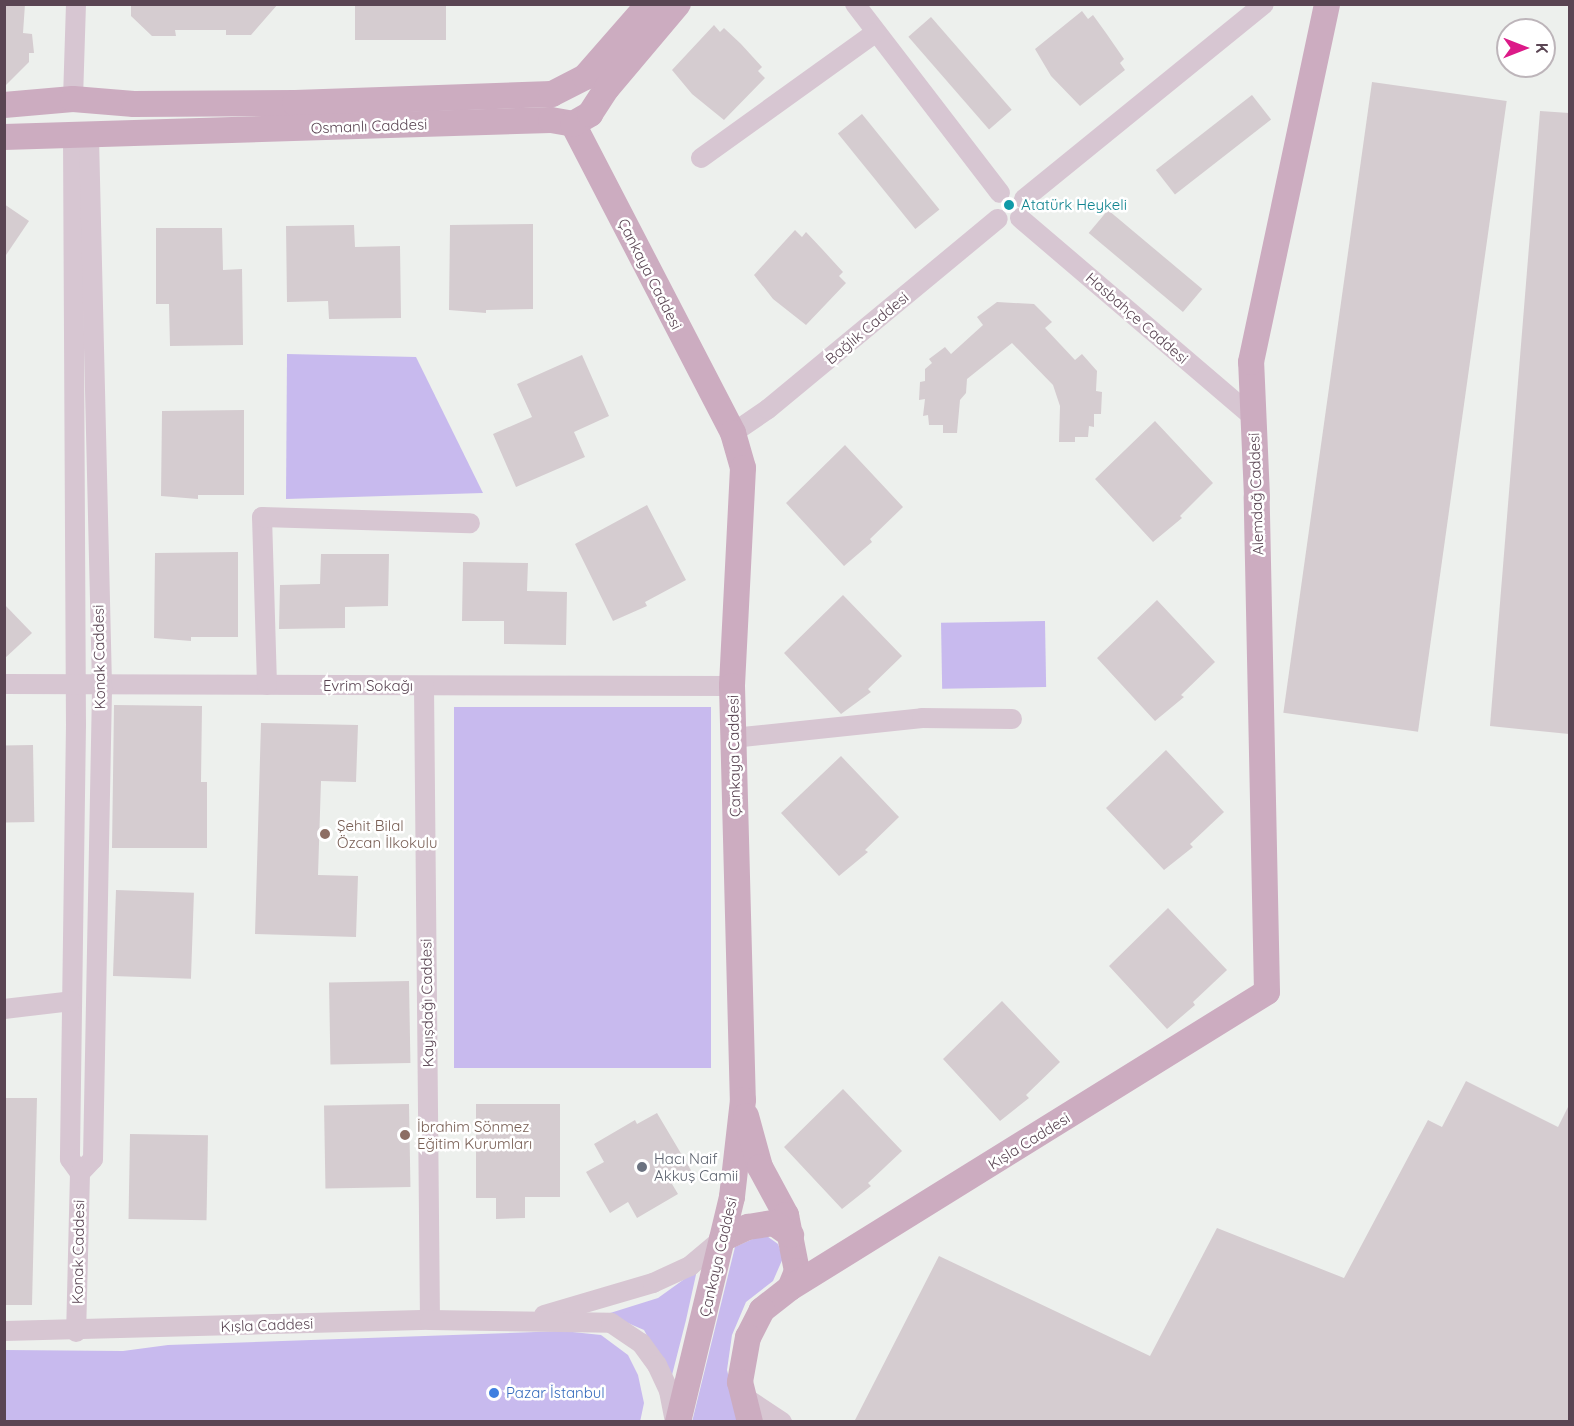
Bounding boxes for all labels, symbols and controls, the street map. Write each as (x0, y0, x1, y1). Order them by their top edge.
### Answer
north arrow (1496, 18, 1556, 78)
text: K (1532, 43, 1552, 53)
street label: Osmanlı Caddesi (310, 115, 428, 137)
place label: Atatürk Heykeli (1021, 196, 1127, 214)
marker: Atatürk Heykeli (1002, 198, 1016, 212)
street label: Çankaya Caddesi (614, 216, 686, 332)
street label: Hasbahçe Caddesi (1082, 269, 1192, 367)
street label: Bağlık Caddesi (822, 288, 912, 368)
street label: Alemdağ Caddesi (1245, 432, 1267, 556)
street label: Konak Caddesi (89, 605, 109, 709)
street label: Evrim Sokağı (323, 677, 413, 695)
street label: Çankaya Caddesi (724, 695, 744, 817)
place label: Şehit Bilal Özcan İlkokulu (337, 816, 437, 851)
marker: Şehit Bilal Özcan İlkokulu (318, 827, 332, 841)
street label: Kayışdağı Caddesi (417, 939, 437, 1067)
street label: Kışla Caddesi (985, 1109, 1073, 1173)
place label: İbrahim Sönmez Eğitim Kurumları (417, 1117, 532, 1152)
marker: İbrahim Sönmez Eğitim Kurumları (398, 1128, 412, 1142)
place label: Hacı Naif Akkuş Camii (654, 1149, 738, 1184)
marker: Hacı Naif Akkuş Camii (635, 1160, 649, 1174)
street label: Çankaya Caddesi (695, 1195, 741, 1319)
street label: Konak Caddesi (68, 1200, 88, 1304)
street label: Kışla Caddesi (220, 1314, 314, 1336)
place label: Pazar İstanbul (506, 1384, 605, 1402)
marker: Pazar İstanbul (487, 1386, 501, 1400)

